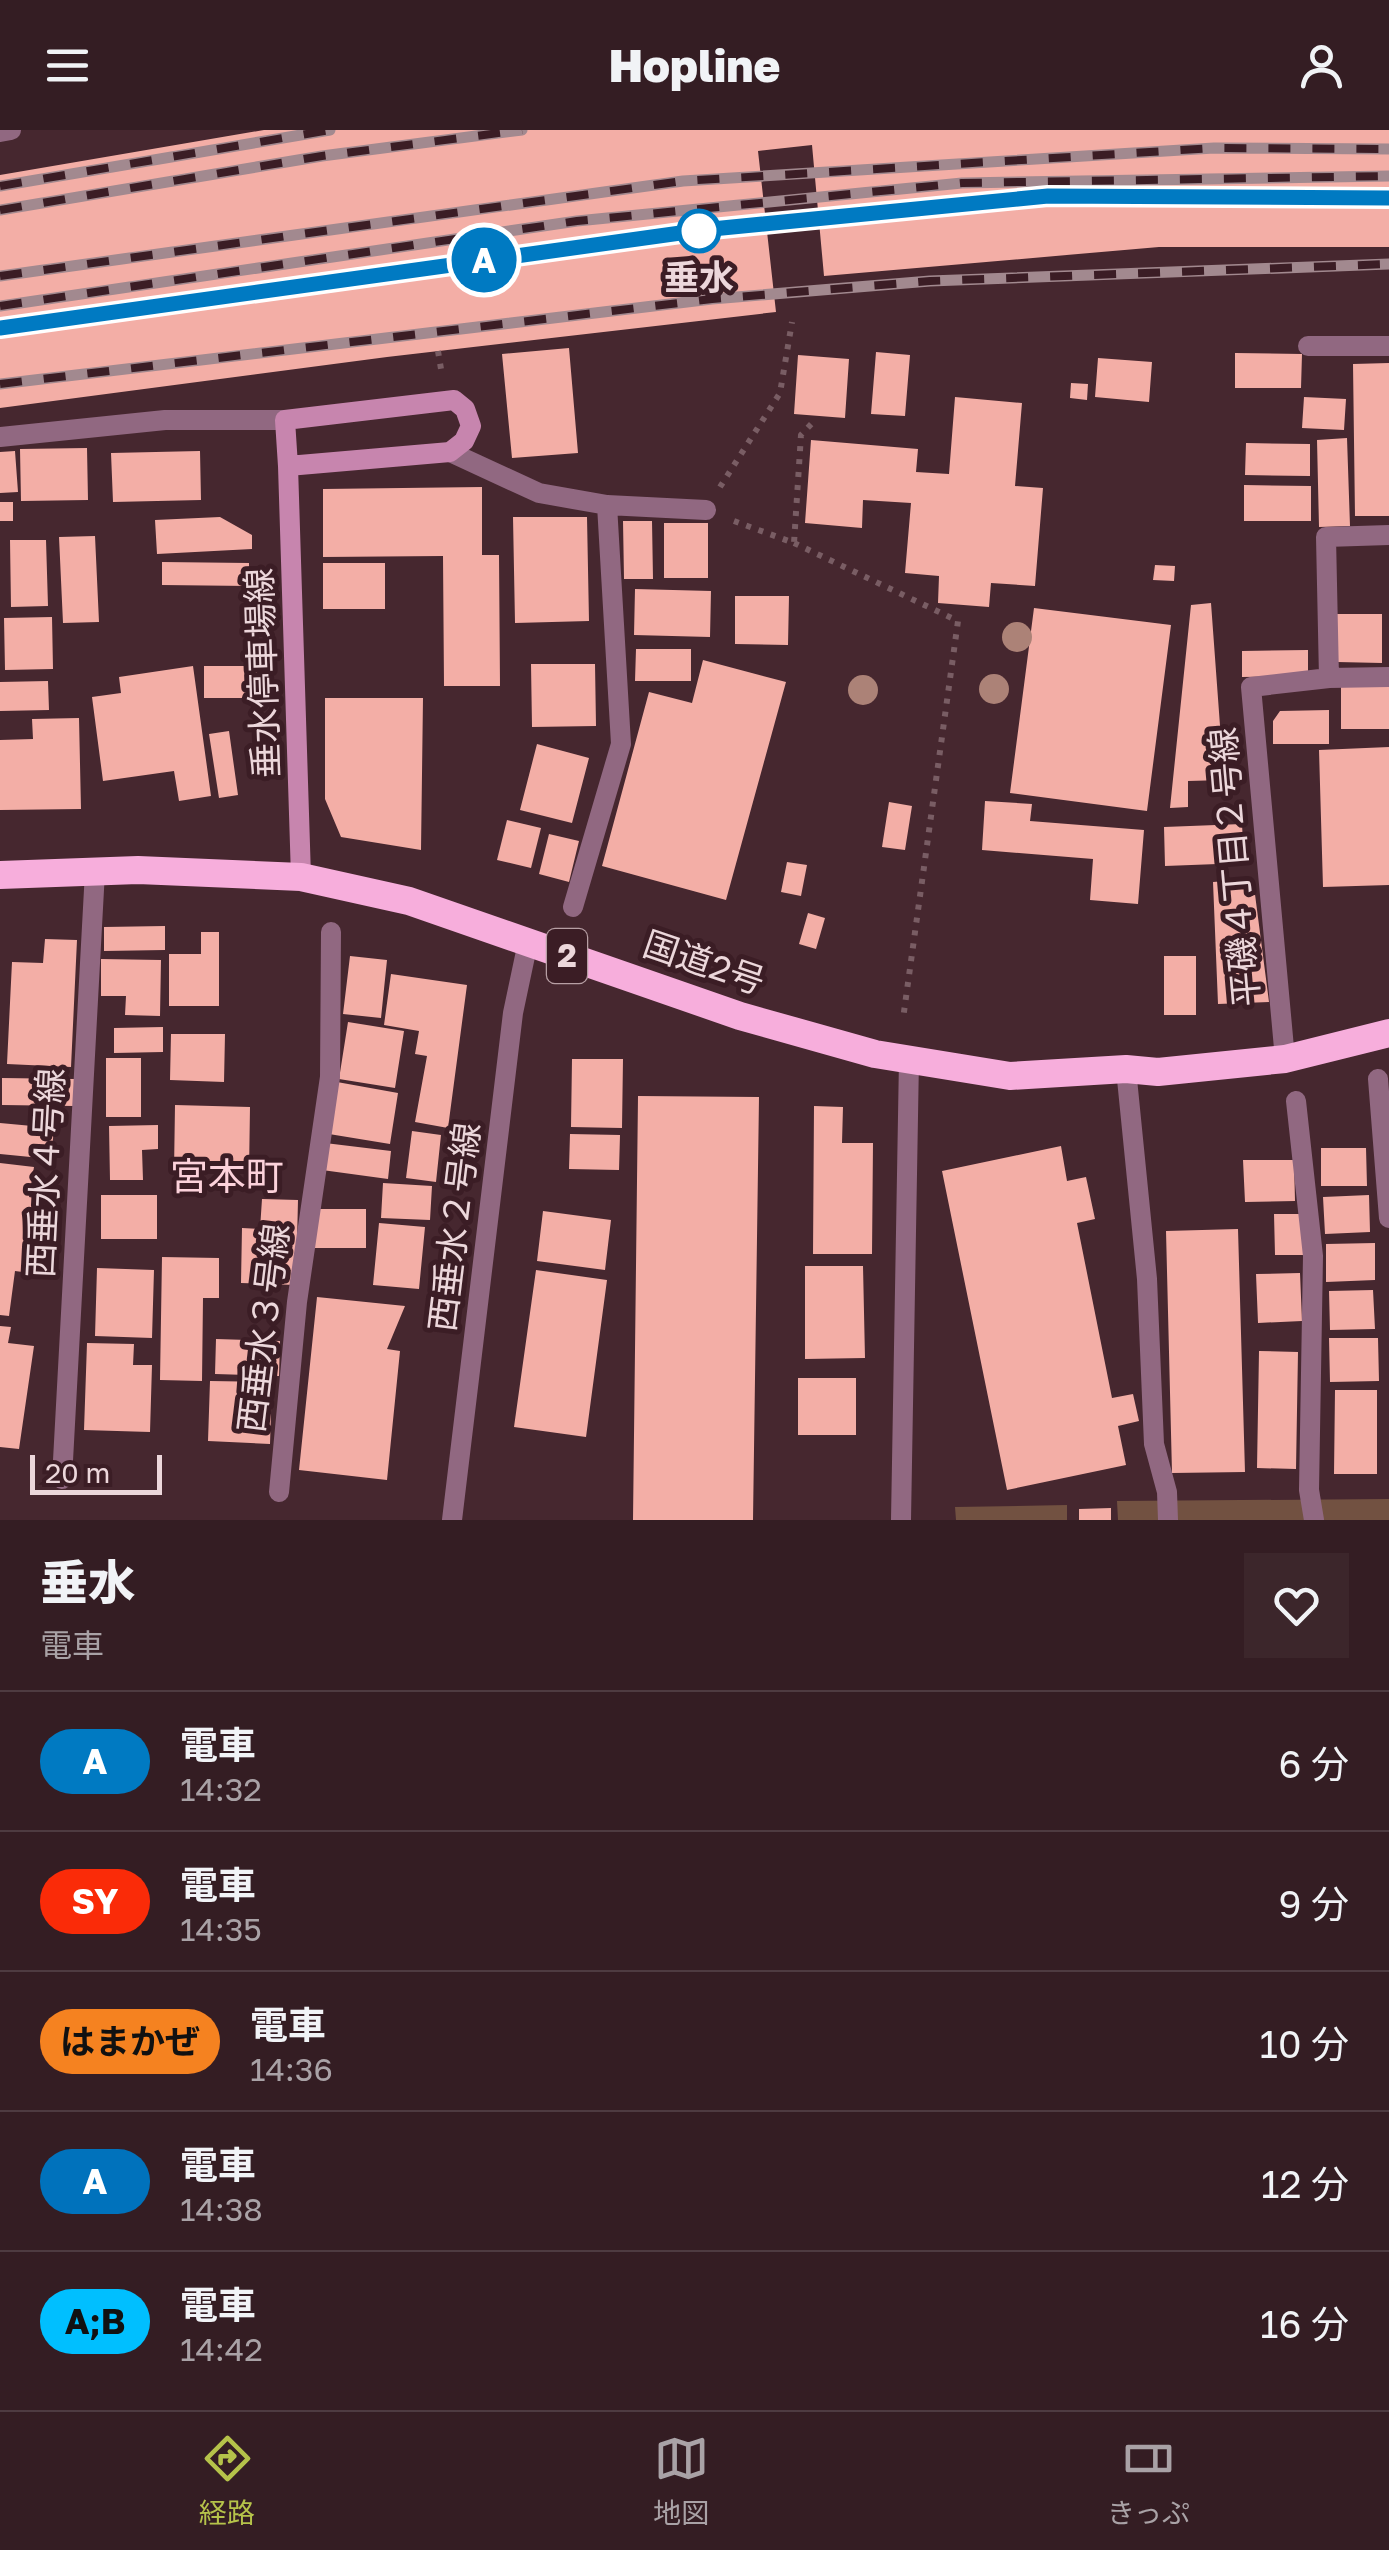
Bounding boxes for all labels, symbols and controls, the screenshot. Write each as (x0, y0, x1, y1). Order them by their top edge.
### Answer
icon: menu (40, 38, 95, 93)
text: Hopline (609, 38, 780, 92)
icon: person (1294, 38, 1349, 93)
marker: 垂水 (678, 210, 720, 252)
line badge: A (452, 228, 516, 292)
text: A (472, 239, 496, 281)
place label: 垂水 (664, 256, 734, 298)
street label: 垂水停車場線 (237, 567, 287, 779)
street label: 平磯４丁目２号線 (1201, 726, 1267, 1008)
street label: 国道2号 (638, 922, 770, 1002)
road number: 2 (547, 929, 587, 983)
street label: 西垂水４号線 (19, 1067, 71, 1279)
street label: 西垂水２号線 (420, 1120, 488, 1334)
district label: 宮本町 (170, 1153, 284, 1198)
street label: 西垂水３号線 (229, 1221, 297, 1435)
scale bar (30, 1450, 162, 1494)
text: 20 m (45, 1456, 110, 1489)
text: 垂水 (40, 1553, 136, 1611)
button: heart (1244, 1553, 1349, 1658)
text: 電車 (40, 1626, 104, 1664)
text: 電車 (180, 1722, 256, 1767)
text: A (83, 1740, 107, 1782)
text: 6 分 (1279, 1741, 1349, 1786)
text: 14:32 (180, 1770, 262, 1808)
text: 電車 (180, 1862, 256, 1907)
text: SY (72, 1880, 118, 1922)
text: 9 分 (1279, 1881, 1349, 1926)
text: 14:35 (180, 1910, 262, 1948)
text: 電車 (250, 2002, 326, 2047)
text: はまかぜ (60, 2020, 200, 2062)
text: 10 分 (1260, 2021, 1349, 2066)
text: 14:36 (250, 2050, 333, 2088)
text: 電車 (180, 2142, 256, 2187)
text: A (83, 2160, 107, 2202)
text: 12 分 (1261, 2161, 1349, 2206)
text: 14:38 (180, 2190, 263, 2228)
text: 電車 (180, 2282, 256, 2327)
text: A;B (65, 2300, 125, 2342)
text: 16 分 (1260, 2301, 1349, 2346)
text: 14:42 (180, 2330, 263, 2368)
tab: 経路 (199, 2431, 255, 2531)
tab: 地図 (653, 2431, 709, 2531)
tab: きっぷ (1107, 2431, 1190, 2531)

